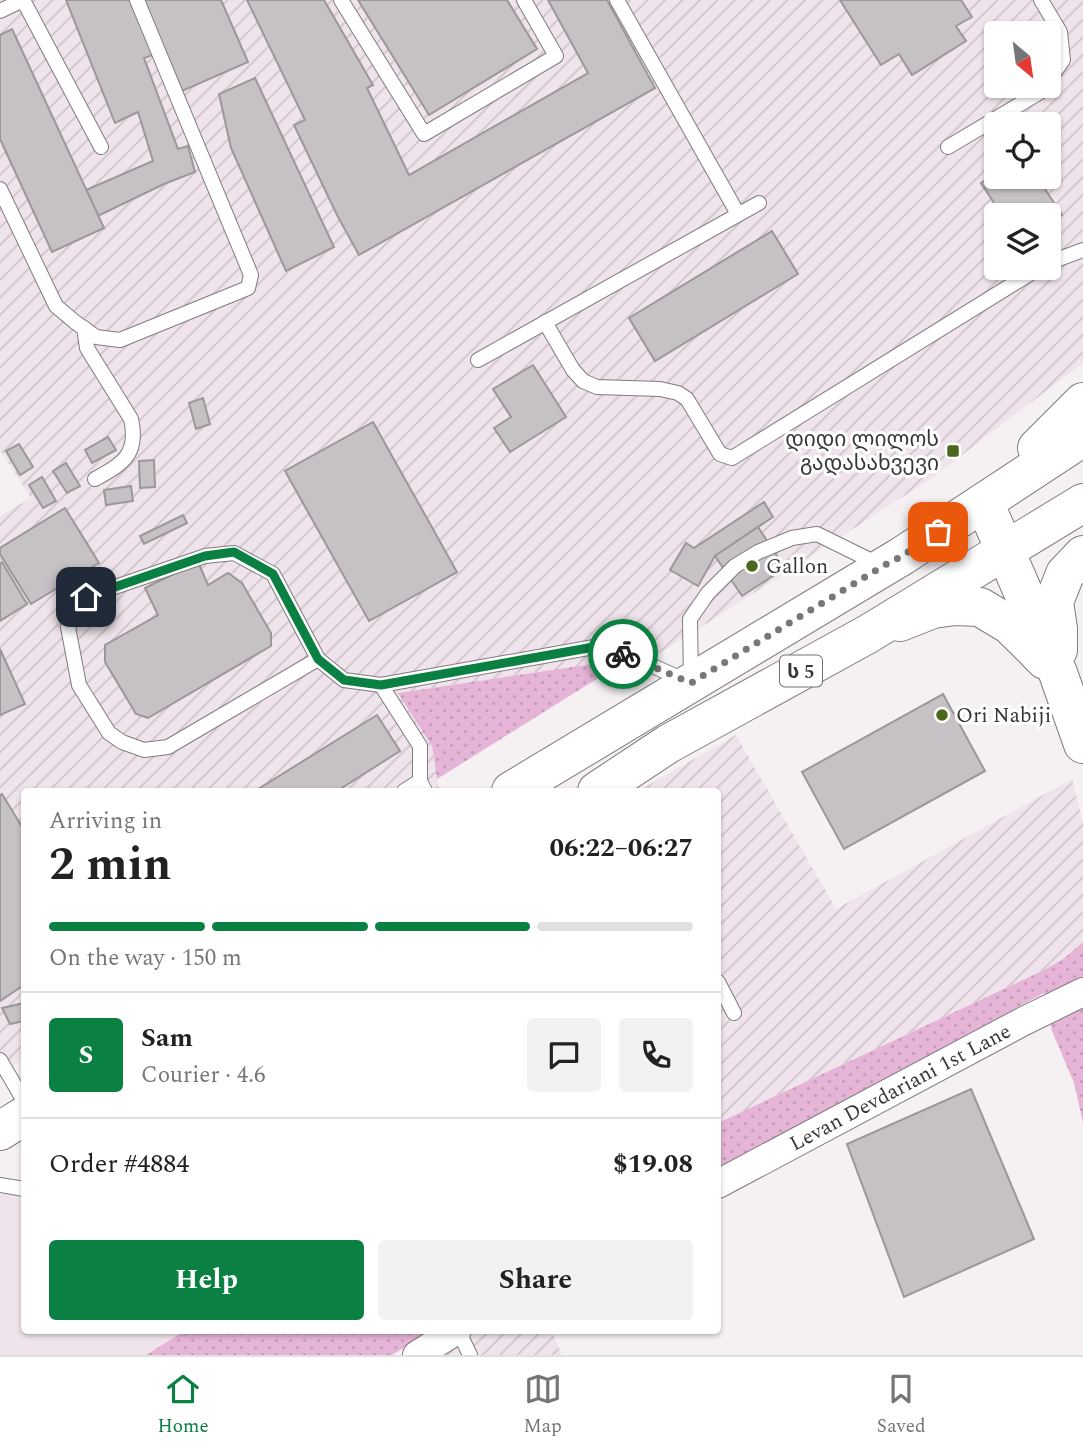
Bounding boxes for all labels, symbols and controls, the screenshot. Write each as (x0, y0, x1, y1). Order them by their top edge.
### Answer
north arrow (984, 21, 1060, 98)
map controls (984, 21, 1061, 280)
button: locate (984, 112, 1061, 189)
button: layers (984, 203, 1061, 280)
place label: დიდი ლილოს გადასახვევი (785, 424, 939, 480)
marker: დიდი ლილოს გადასახვევი (945, 443, 961, 459)
pin (908, 502, 968, 562)
icon: bag (919, 513, 957, 551)
place label: Gallon (766, 551, 828, 583)
marker: Gallon (744, 558, 760, 574)
pin (56, 567, 116, 627)
icon: home (67, 578, 105, 616)
courier (588, 619, 658, 689)
icon: bike (604, 635, 642, 673)
road number: ს 5 (780, 656, 822, 686)
place label: Ori Nabiji (956, 700, 1051, 732)
marker: Ori Nabiji (934, 707, 950, 723)
text: Arriving in (49, 804, 162, 839)
text: 06:22–06:27 (549, 828, 693, 868)
text: 2 min (49, 830, 171, 900)
text: On the way · 150 m (49, 941, 242, 976)
street label: Levan Devdariani 1st Lane (784, 1016, 1017, 1160)
text: Sam (141, 1018, 193, 1058)
button: chat (527, 1018, 601, 1092)
button: phone (619, 1018, 693, 1092)
text: S (79, 1035, 93, 1075)
text: Courier · 4.6 (141, 1058, 266, 1093)
text: Order #4884 (49, 1144, 189, 1184)
text: $19.08 (613, 1144, 693, 1184)
button: Help (49, 1240, 364, 1320)
button: Share (378, 1240, 693, 1320)
tab: Home (157, 1370, 209, 1441)
tab: Map (524, 1370, 562, 1441)
tab: Saved (877, 1370, 926, 1441)

